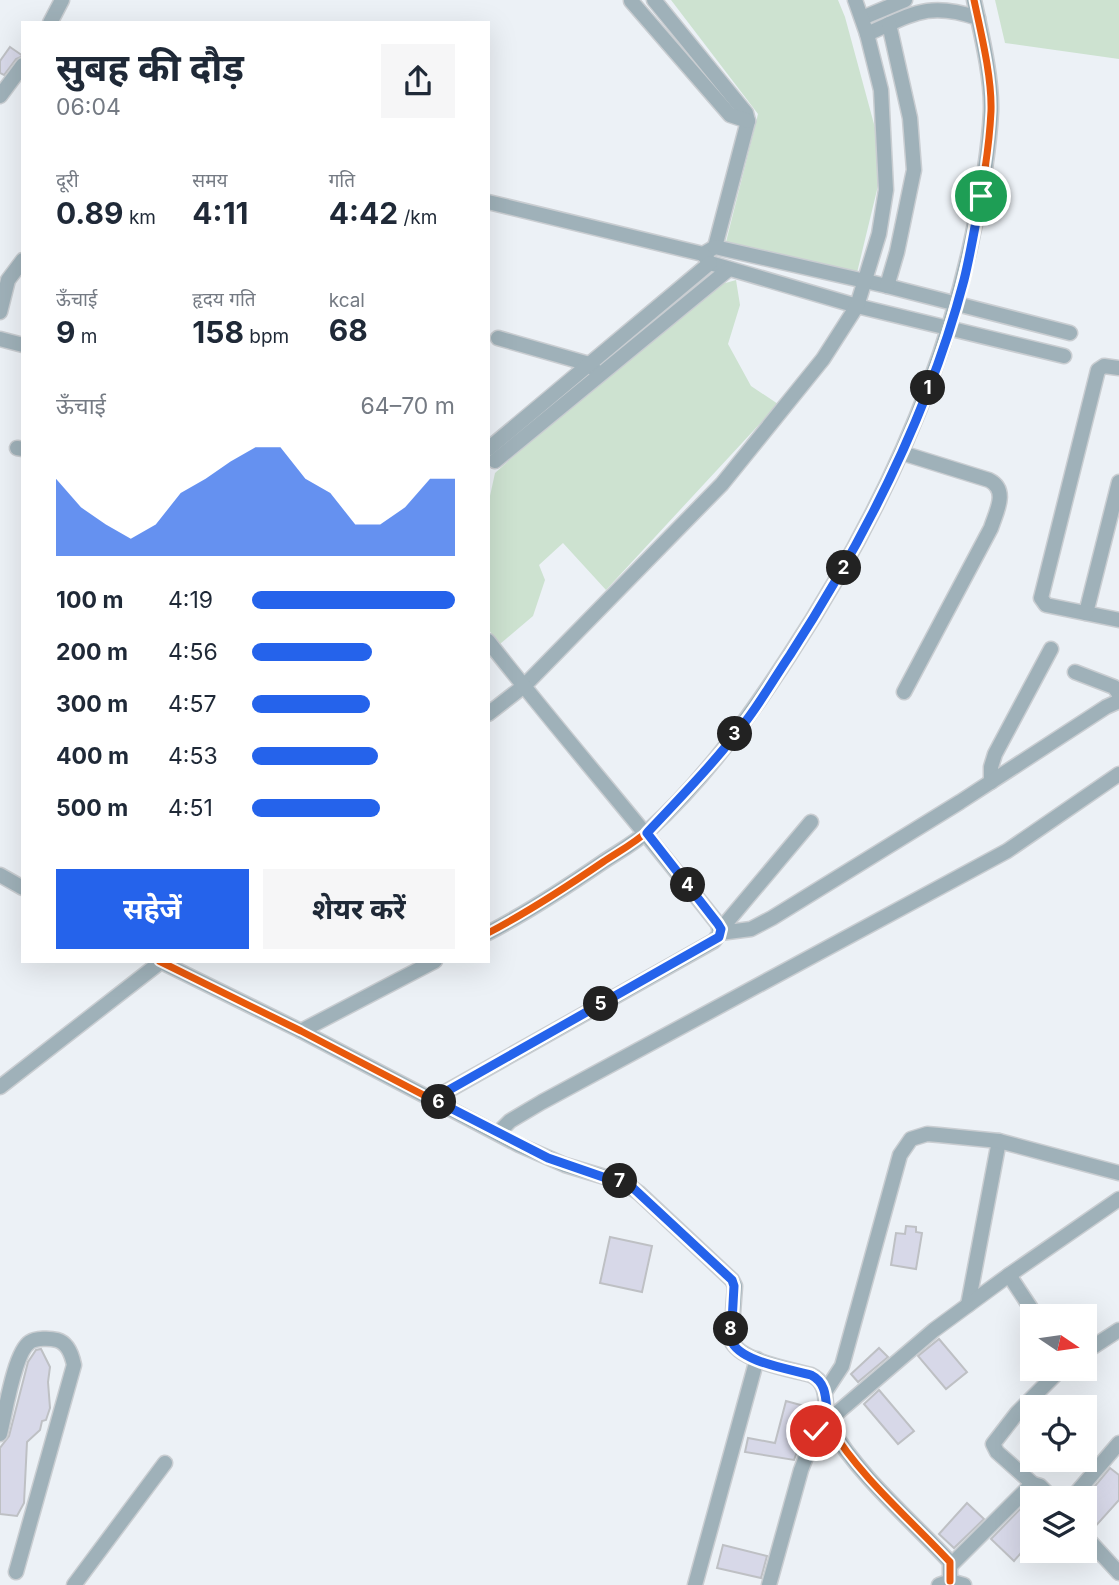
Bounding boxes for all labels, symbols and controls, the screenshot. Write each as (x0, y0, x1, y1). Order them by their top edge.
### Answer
text: सुबह की दौड़ (56, 44, 244, 90)
button: share (381, 44, 455, 118)
text: 06:04 (56, 93, 121, 121)
pin (951, 166, 1011, 226)
text: दूरी (56, 169, 79, 192)
text: समय (192, 169, 228, 192)
text: गति (329, 169, 355, 192)
icon: arrive (962, 177, 1000, 215)
text: 0.89 (56, 195, 124, 231)
text: 4:11 (192, 195, 249, 231)
text: 4:42 (329, 195, 398, 231)
text: km (124, 206, 156, 229)
text: /km (398, 206, 437, 229)
text: ऊँचाई (56, 288, 97, 311)
text: हृदय गति (192, 288, 256, 311)
text: kcal (329, 289, 365, 312)
text: 68 (329, 312, 368, 348)
text: 9 (56, 314, 75, 350)
text: 158 (192, 314, 244, 350)
text: m (75, 325, 97, 348)
text: bpm (244, 325, 289, 348)
pin: 1 (911, 370, 946, 406)
text: 1 (923, 376, 932, 399)
text: ऊँचाई (56, 392, 106, 420)
text: 64–70 m (361, 392, 455, 420)
pin: 2 (826, 550, 862, 586)
text: 2 (838, 556, 849, 579)
text: 100 m (56, 586, 123, 614)
text: 4:19 (168, 586, 213, 614)
text: 200 m (56, 638, 128, 666)
text: 4:56 (168, 638, 218, 666)
text: 300 m (56, 690, 128, 718)
text: 4:57 (168, 690, 216, 718)
pin: 3 (718, 716, 752, 752)
text: 3 (728, 722, 741, 745)
text: 400 m (56, 742, 129, 770)
text: 4:53 (168, 742, 218, 770)
text: 500 m (56, 794, 128, 822)
text: 4:51 (168, 794, 213, 822)
pin: 4 (670, 868, 706, 903)
button: सहेजें (56, 869, 249, 949)
button: शेयर करें (263, 869, 455, 949)
text: 4 (681, 873, 694, 896)
pin: 5 (584, 986, 618, 1021)
text: 5 (594, 992, 607, 1015)
pin: 6 (422, 1084, 457, 1120)
text: 6 (432, 1090, 445, 1113)
pin: 7 (602, 1164, 638, 1198)
text: 7 (614, 1169, 625, 1192)
north arrow (1020, 1304, 1097, 1381)
map controls (1020, 1304, 1097, 1563)
pin: 8 (714, 1312, 748, 1346)
text: 8 (724, 1317, 737, 1340)
button: locate (1020, 1395, 1097, 1472)
pin (786, 1401, 846, 1461)
icon: check (797, 1412, 835, 1450)
button: layers (1020, 1486, 1097, 1563)

